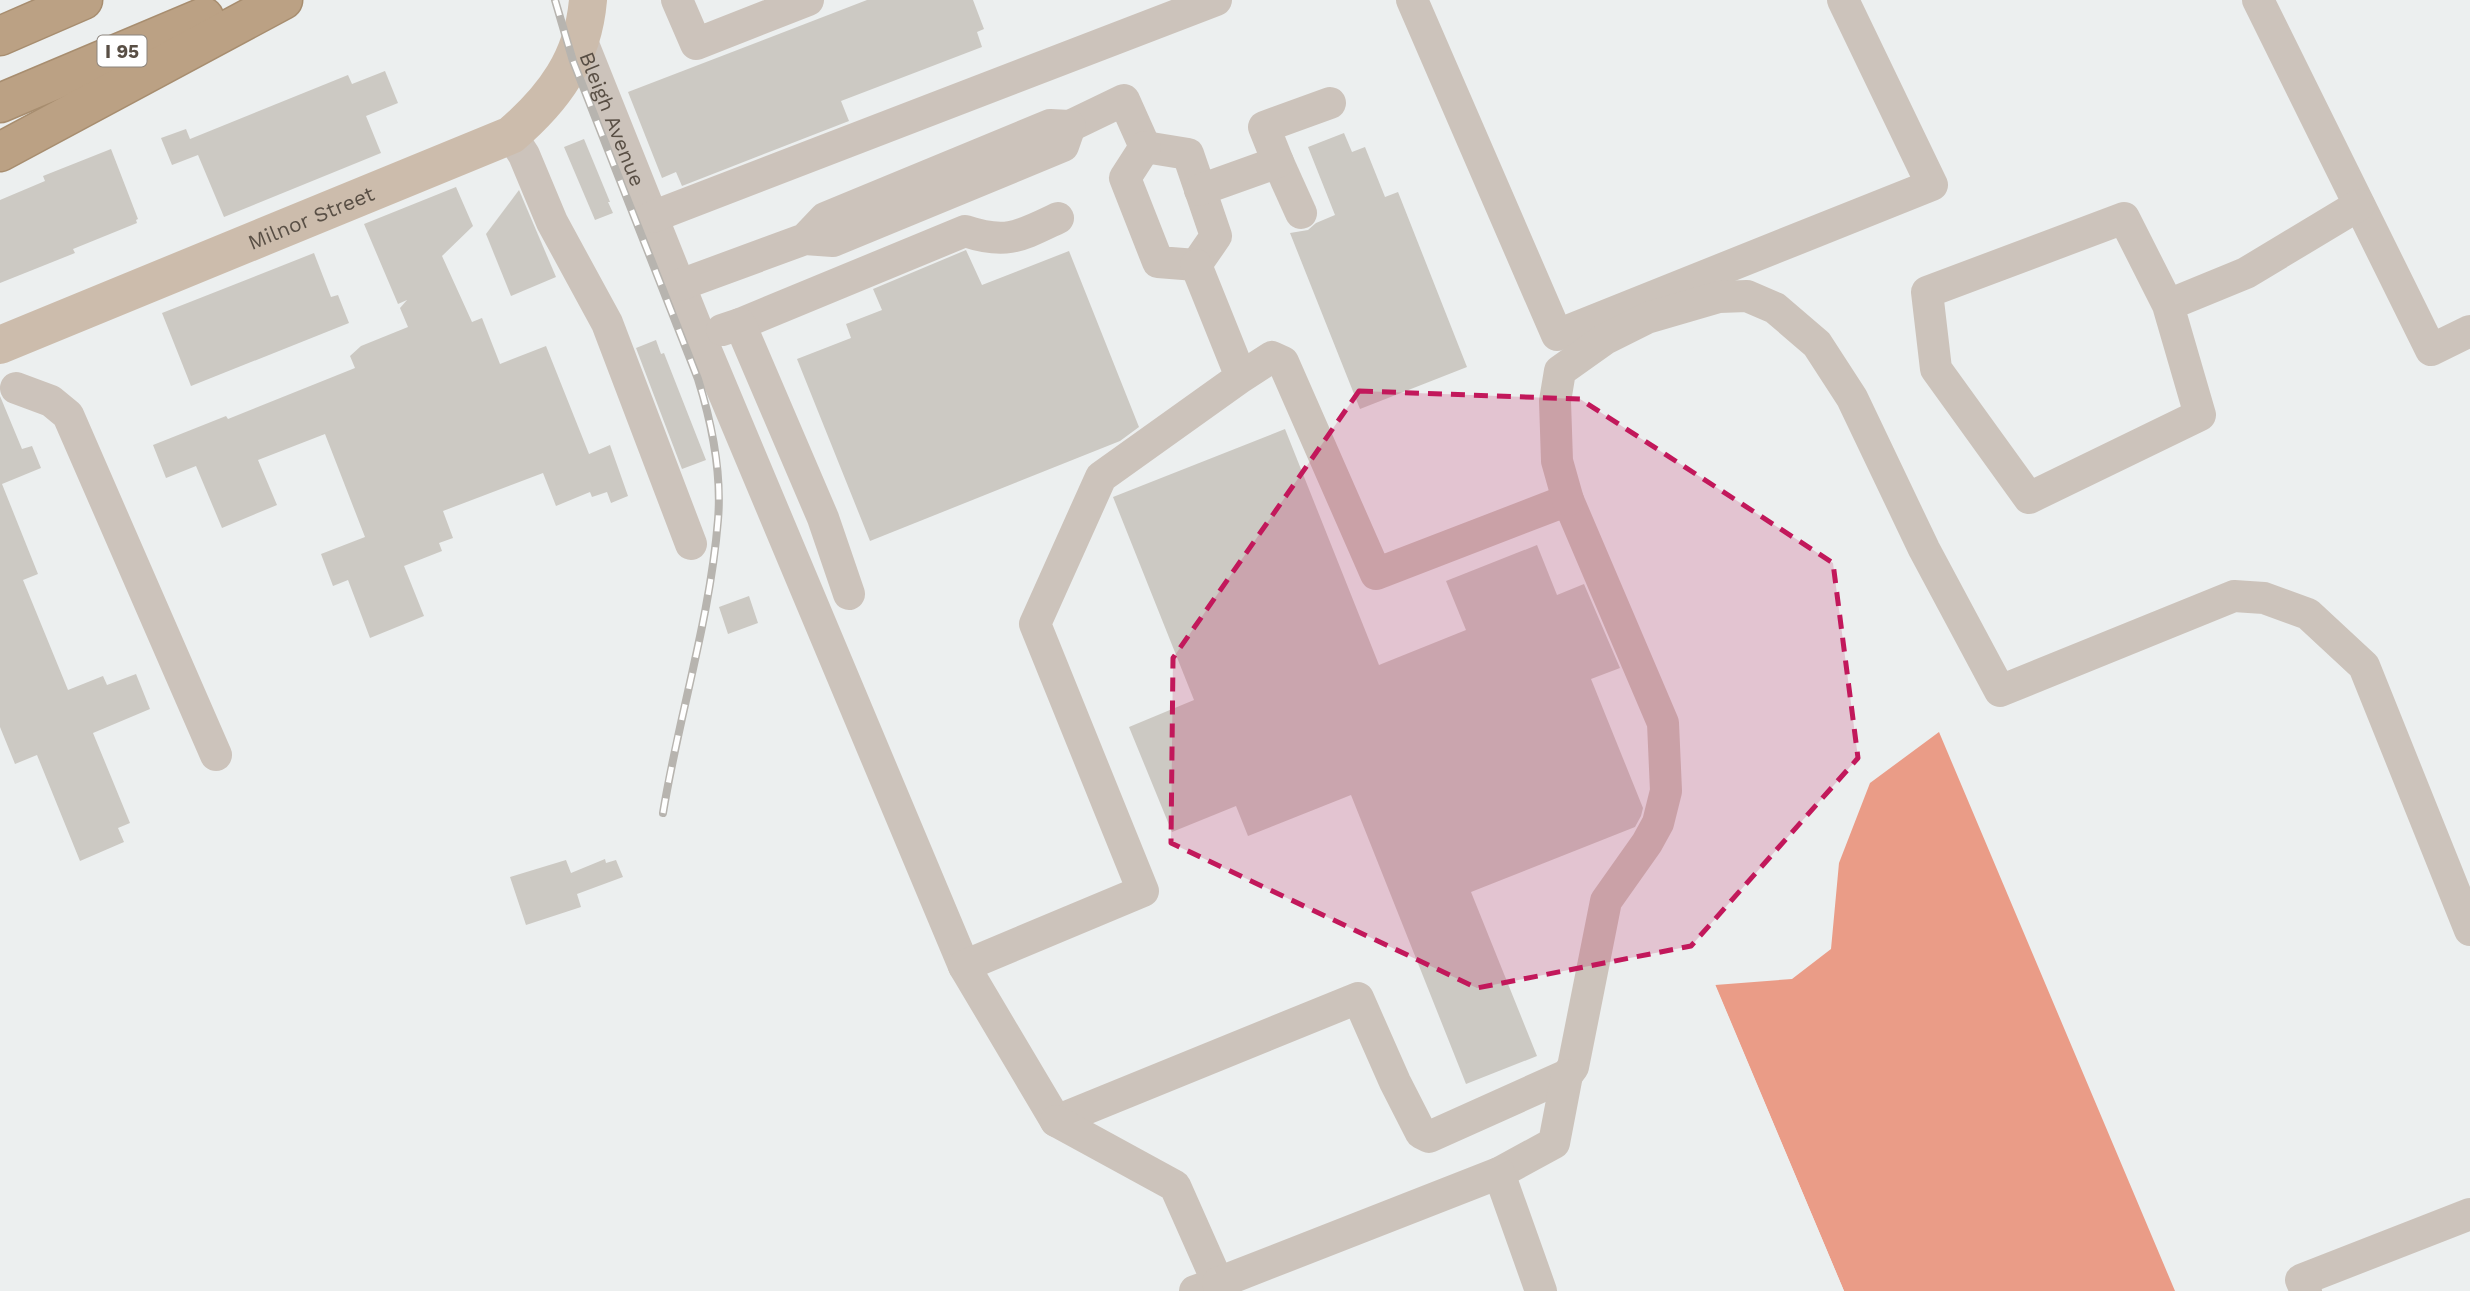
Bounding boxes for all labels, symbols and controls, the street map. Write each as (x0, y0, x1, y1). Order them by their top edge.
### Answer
road number: I 95 (97, 36, 146, 66)
street label: Bleigh Avenue (575, 48, 651, 190)
street label: Milnor Street (244, 180, 378, 254)

